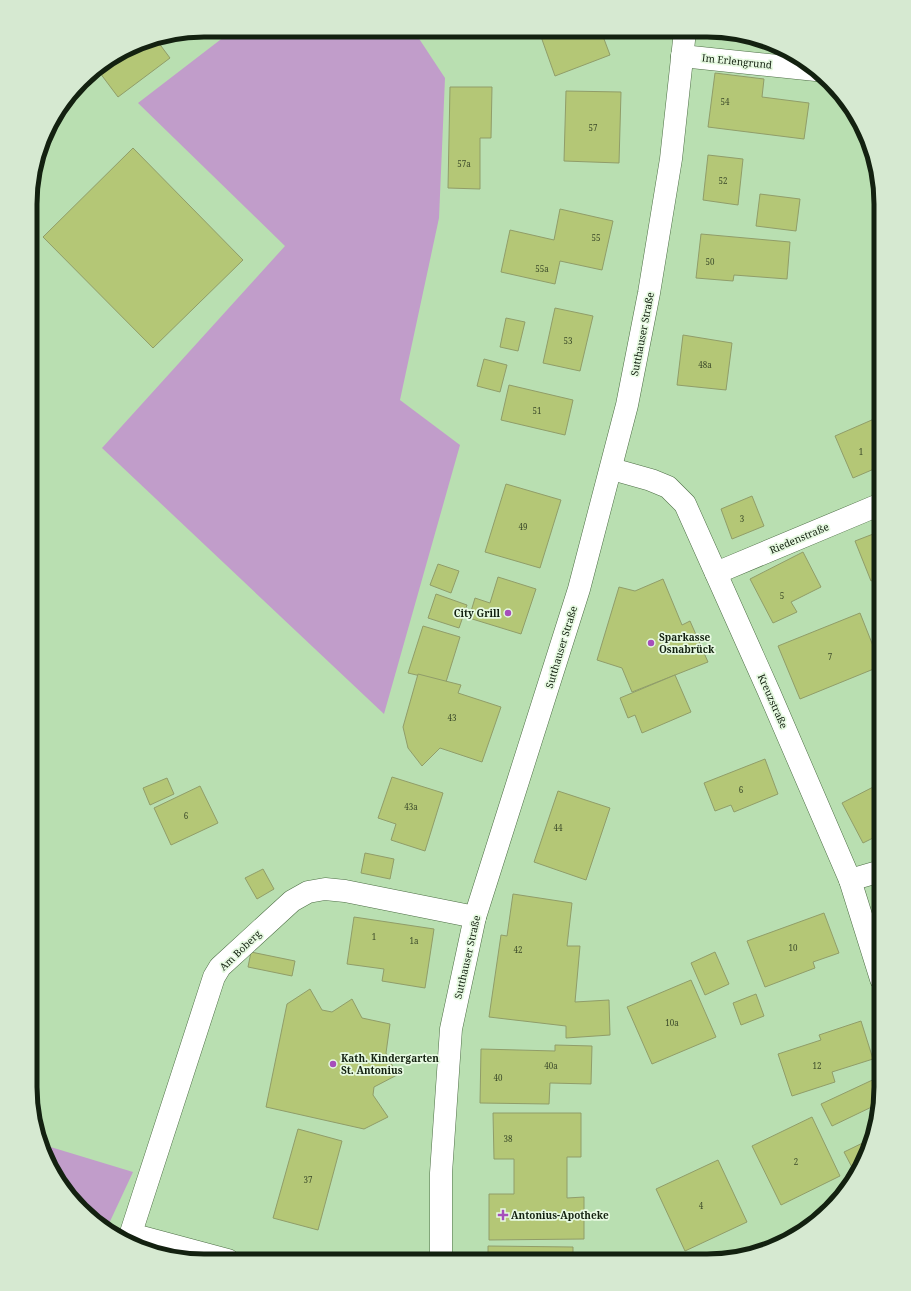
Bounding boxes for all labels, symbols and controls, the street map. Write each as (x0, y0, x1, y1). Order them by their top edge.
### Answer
street label: Im Erlengrund (701, 50, 773, 72)
house number: 54 (721, 96, 730, 107)
house number: 57 (589, 122, 598, 133)
house number: 57a (457, 158, 471, 169)
house number: 52 (719, 175, 727, 186)
house number: 55 (592, 232, 600, 243)
house number: 50 (706, 256, 715, 267)
house number: 55a (535, 263, 549, 274)
street label: Sutthauser Straße (627, 291, 657, 377)
house number: 53 (564, 335, 573, 346)
house number: 48a (698, 359, 712, 370)
house number: 51 (533, 405, 541, 416)
house number: 1 (859, 446, 863, 457)
house number: 3 (740, 513, 745, 524)
street label: Riedenstraße (767, 519, 831, 557)
house number: 49 (519, 521, 527, 532)
house number: 5 (780, 590, 784, 601)
street label: Sutthauser Straße (542, 604, 580, 690)
place label: City Grill (454, 606, 500, 620)
marker: City Grill (503, 608, 513, 618)
place label: Sparkasse Osnabrück (659, 630, 715, 656)
marker: Sparkasse Osnabrück (646, 638, 656, 648)
house number: 7 (828, 651, 833, 662)
street label: Kreuzstraße (755, 671, 791, 731)
house number: 43 (448, 712, 457, 723)
house number: 6 (739, 784, 744, 795)
house number: 43a (404, 801, 418, 812)
house number: 6 (184, 810, 189, 821)
house number: 44 (554, 822, 563, 833)
street label: Sutthauser Straße (451, 914, 483, 1000)
street label: Am Boberg (216, 926, 264, 973)
house number: 1 (372, 931, 376, 942)
house number: 1a (410, 935, 419, 946)
house number: 10 (789, 942, 798, 953)
house number: 42 (514, 944, 522, 955)
house number: 10a (665, 1017, 679, 1028)
place label: Kath. Kindergarten St. Antonius (341, 1051, 439, 1077)
marker: Kath. Kindergarten St. Antonius (328, 1059, 338, 1069)
house number: 40a (544, 1060, 558, 1071)
house number: 12 (813, 1060, 821, 1071)
house number: 40 (494, 1072, 503, 1083)
house number: 38 (504, 1133, 513, 1144)
house number: 2 (794, 1156, 798, 1167)
house number: 37 (304, 1174, 313, 1185)
house number: 4 (699, 1200, 704, 1211)
place label: Antonius-Apotheke (511, 1208, 609, 1222)
marker: Antonius-Apotheke (498, 1210, 508, 1220)

